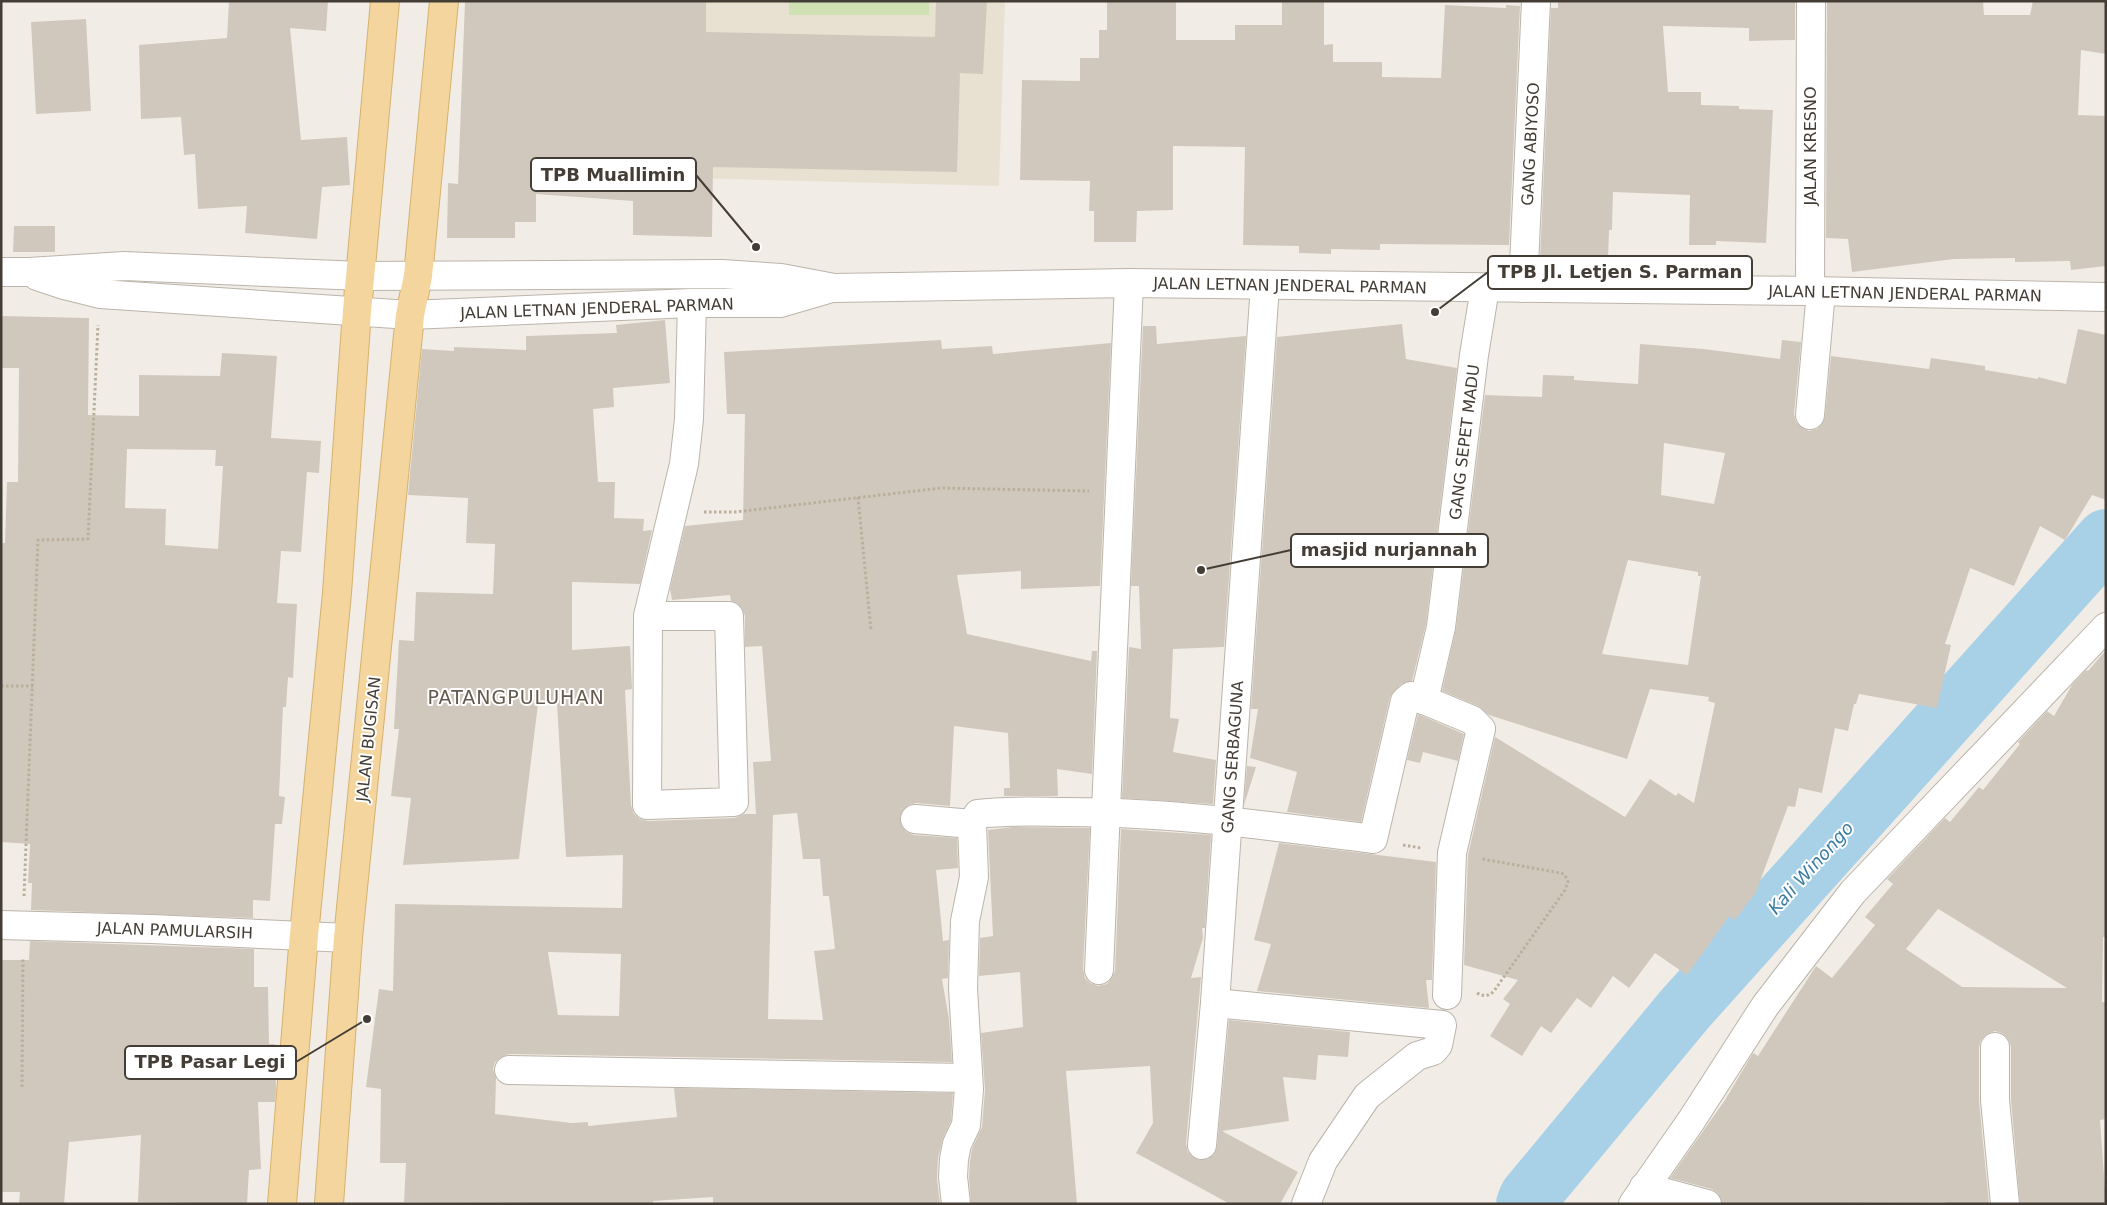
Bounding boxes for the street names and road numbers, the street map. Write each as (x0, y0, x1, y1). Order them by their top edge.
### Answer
street label: GANG ABIYOSO (1518, 82, 1543, 206)
street label: JALAN KRESNO (1801, 86, 1820, 207)
street label: JALAN LETNAN JENDERAL PARMAN (1152, 274, 1427, 297)
street label: JALAN LETNAN JENDERAL PARMAN (1767, 282, 2042, 305)
street label: JALAN LETNAN JENDERAL PARMAN (459, 294, 734, 323)
street label: GANG SEPET MADU (1446, 363, 1483, 521)
street label: JALAN BUGISAN (352, 675, 385, 804)
street label: GANG SERBAGUNA (1218, 680, 1247, 834)
street label: JALAN PAMULARSIH (96, 918, 253, 943)

